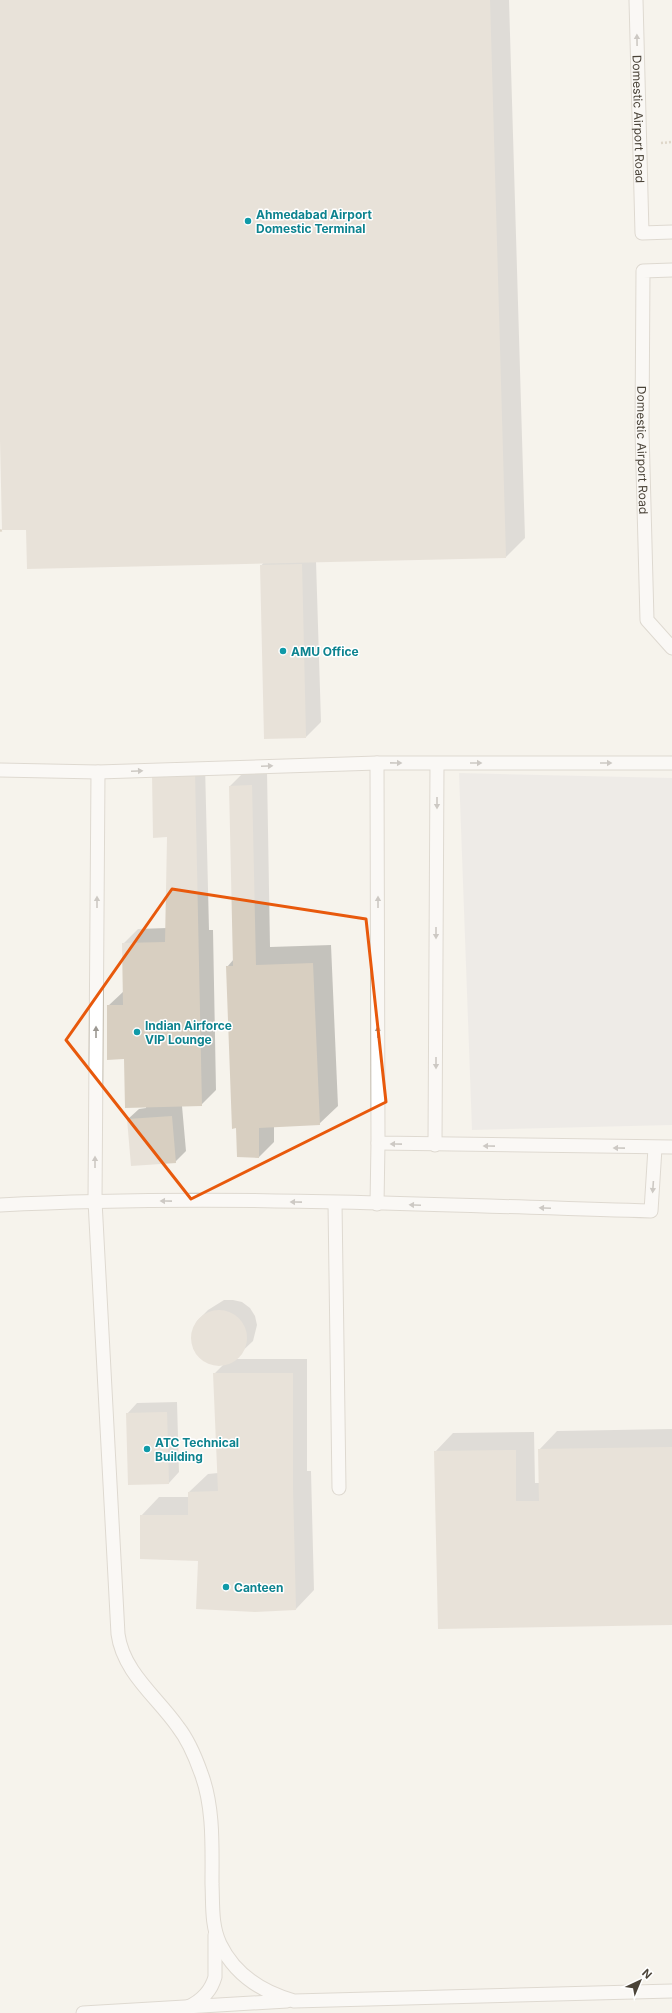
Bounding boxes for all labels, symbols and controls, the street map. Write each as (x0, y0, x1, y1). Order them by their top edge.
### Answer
one-way arrow (634, 33, 640, 46)
street label: Domestic Airport Road (630, 55, 648, 183)
place label: Ahmedabad Airport Domestic Terminal (256, 207, 372, 236)
marker: Ahmedabad Airport Domestic Terminal (243, 216, 253, 226)
street label: Domestic Airport Road (634, 386, 652, 514)
place label: AMU Office (291, 644, 359, 659)
marker: AMU Office (278, 646, 288, 656)
one-way arrow (390, 760, 403, 766)
one-way arrow (470, 760, 483, 766)
one-way arrow (600, 760, 613, 766)
one-way arrow (261, 763, 273, 770)
one-way arrow (131, 768, 144, 774)
one-way arrow (434, 797, 440, 810)
one-way arrow (94, 895, 100, 908)
one-way arrow (375, 895, 381, 908)
one-way arrow (433, 927, 439, 940)
place label: Indian Airforce VIP Lounge (145, 1018, 232, 1047)
one-way arrow (93, 1025, 99, 1038)
one-way arrow (375, 1025, 381, 1038)
marker: Indian Airforce VIP Lounge (132, 1027, 142, 1037)
one-way arrow (433, 1057, 439, 1070)
one-way arrow (389, 1141, 402, 1147)
one-way arrow (483, 1142, 495, 1149)
one-way arrow (613, 1144, 625, 1151)
one-way arrow (92, 1155, 98, 1168)
one-way arrow (649, 1181, 656, 1193)
one-way arrow (159, 1198, 172, 1204)
one-way arrow (289, 1199, 302, 1205)
one-way arrow (408, 1202, 421, 1208)
one-way arrow (538, 1205, 551, 1211)
place label: ATC Technical Building (155, 1435, 239, 1464)
marker: ATC Technical Building (142, 1444, 152, 1454)
place label: Canteen (234, 1580, 283, 1595)
marker: Canteen (221, 1582, 231, 1592)
north arrow (620, 1961, 660, 2001)
text: N (639, 1966, 655, 1982)

